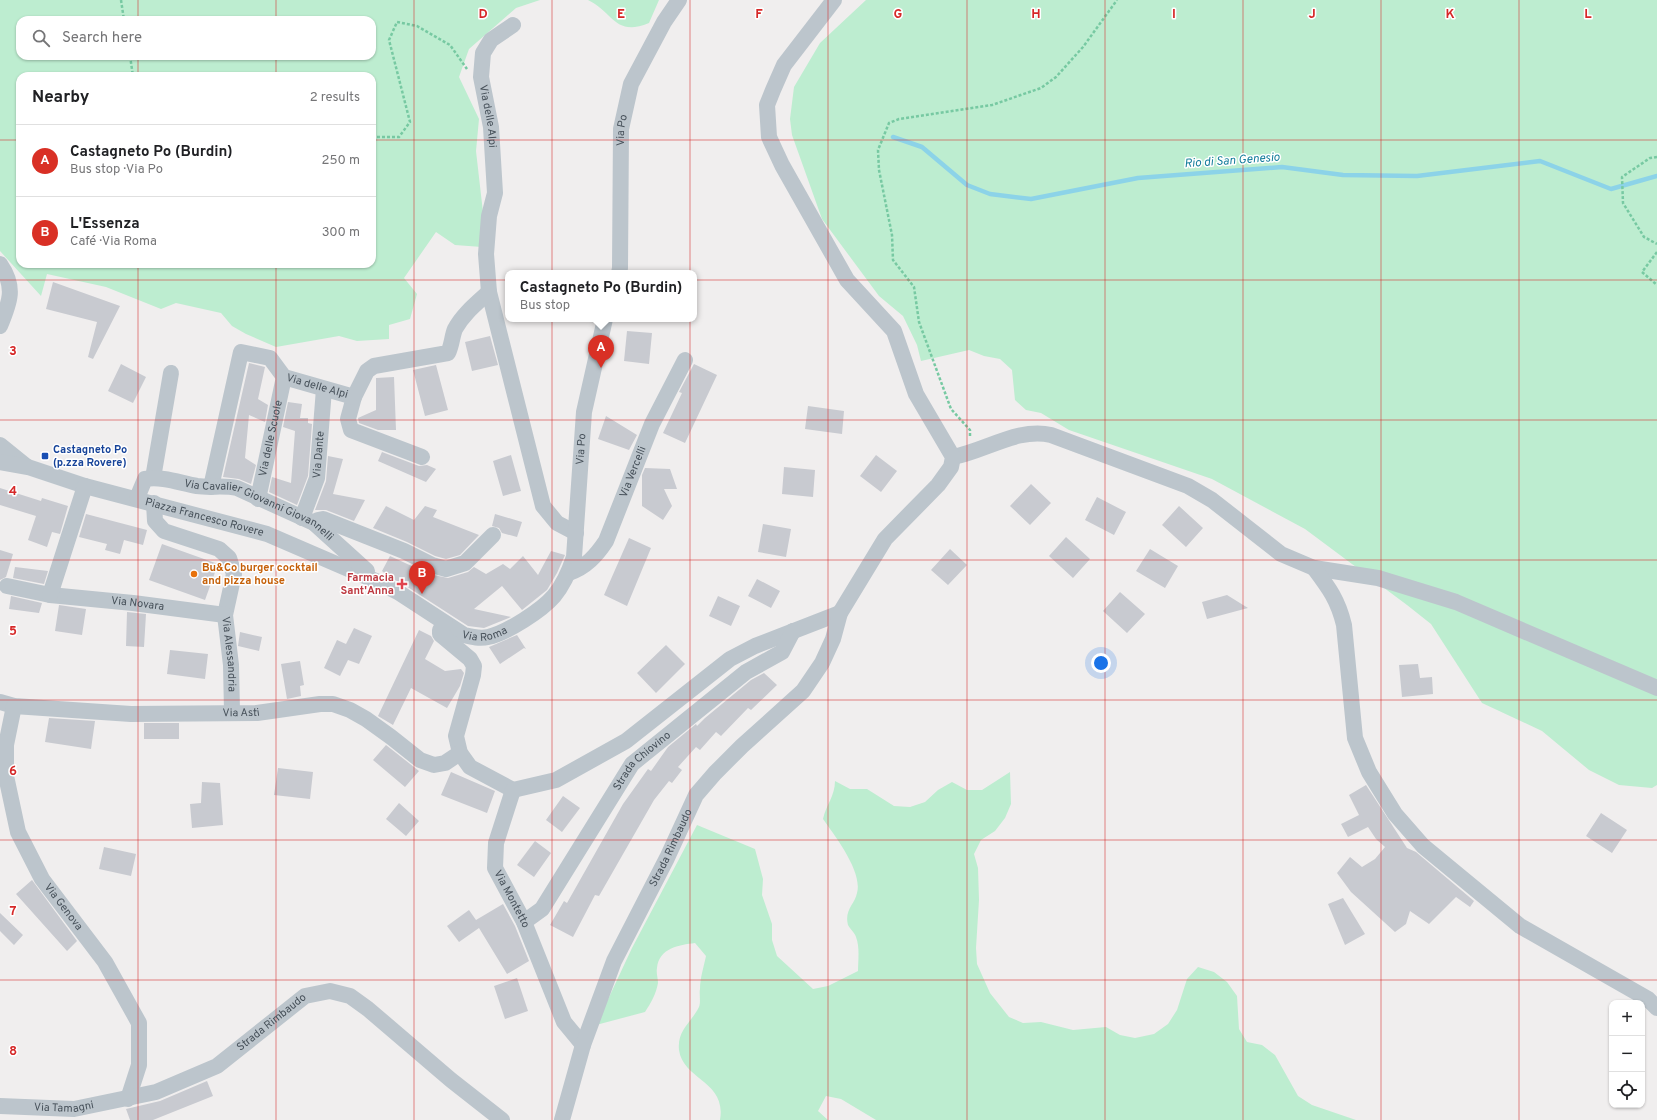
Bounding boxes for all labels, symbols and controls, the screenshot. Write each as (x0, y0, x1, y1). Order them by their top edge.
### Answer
text: D (478, 7, 488, 23)
text: E (617, 7, 625, 23)
text: F (755, 7, 763, 23)
text: G (894, 7, 903, 23)
text: H (1031, 7, 1041, 23)
text: I (1172, 7, 1176, 23)
text: J (1308, 7, 1316, 23)
text: K (1445, 7, 1455, 23)
text: L (1584, 7, 1592, 23)
search box (16, 16, 376, 60)
icon: search (30, 27, 52, 49)
text: Search here (62, 29, 142, 48)
street label: Via delle Alpi (476, 84, 499, 148)
text: Nearby (32, 87, 89, 109)
text: 2 results (310, 90, 360, 106)
street label: Via Po (614, 113, 631, 146)
text: Castagneto Po (Burdin) (70, 143, 233, 162)
water label: Rio di San Genesio (1184, 150, 1281, 172)
text: A (40, 153, 50, 169)
text: 250 m (322, 153, 360, 169)
text: Bus stop · Via Po (70, 162, 163, 178)
text: L'Essenza (70, 215, 140, 234)
text: B (41, 225, 49, 241)
text: 300 m (322, 225, 360, 241)
text: Café · Via Roma (70, 234, 157, 250)
popup (505, 270, 697, 322)
text: Castagneto Po (Burdin) (520, 279, 682, 298)
text: Bus stop (520, 298, 570, 314)
pin: A (588, 335, 614, 368)
text: 3 (9, 344, 17, 360)
street label: Via delle Alpi (285, 371, 350, 402)
street label: Via delle Scuole (256, 399, 286, 478)
street label: Via Dante (310, 430, 328, 479)
street label: Via Po (573, 433, 590, 465)
place label: Castagneto Po (p.zza Rovere) (53, 443, 127, 470)
street label: Via Vercelli (617, 444, 650, 500)
marker: Castagneto Po (p.zza Rovere) (40, 451, 50, 461)
street label: Via Cavalier Giovanni Giovannelli (182, 476, 336, 544)
text: 4 (9, 484, 17, 500)
street label: Piazza Francesco Rovere (144, 495, 265, 540)
place label: Bu&Co burger cocktail and pizza house (202, 561, 318, 588)
pin: B (409, 561, 435, 594)
marker: Bu&Co burger cocktail and pizza house (189, 569, 199, 579)
place label: Farmacia Sant'Anna (341, 571, 394, 598)
marker: Farmacia Sant'Anna (397, 579, 407, 589)
street label: Via Novara (110, 594, 165, 614)
street label: Via Alessandria (218, 616, 239, 692)
street label: Via Roma (460, 623, 510, 645)
text: 5 (9, 624, 17, 640)
your location (1091, 653, 1111, 673)
street label: Via Asti (223, 706, 261, 720)
street label: Strada Chiovino (610, 728, 674, 793)
text: 6 (9, 764, 17, 780)
street label: Strada Rimbaudo (646, 807, 696, 889)
street label: Via Montetto (491, 868, 533, 930)
street label: Via Genova (41, 881, 86, 934)
text: 7 (10, 904, 17, 920)
street label: Strada Rimbaudo (234, 991, 309, 1054)
map controls (1609, 1000, 1645, 1108)
button: + (1609, 1000, 1645, 1036)
button: − (1609, 1036, 1645, 1072)
text: 8 (9, 1044, 17, 1060)
button: locate (1609, 1072, 1645, 1108)
street label: Via Tamagni (34, 1098, 95, 1116)

